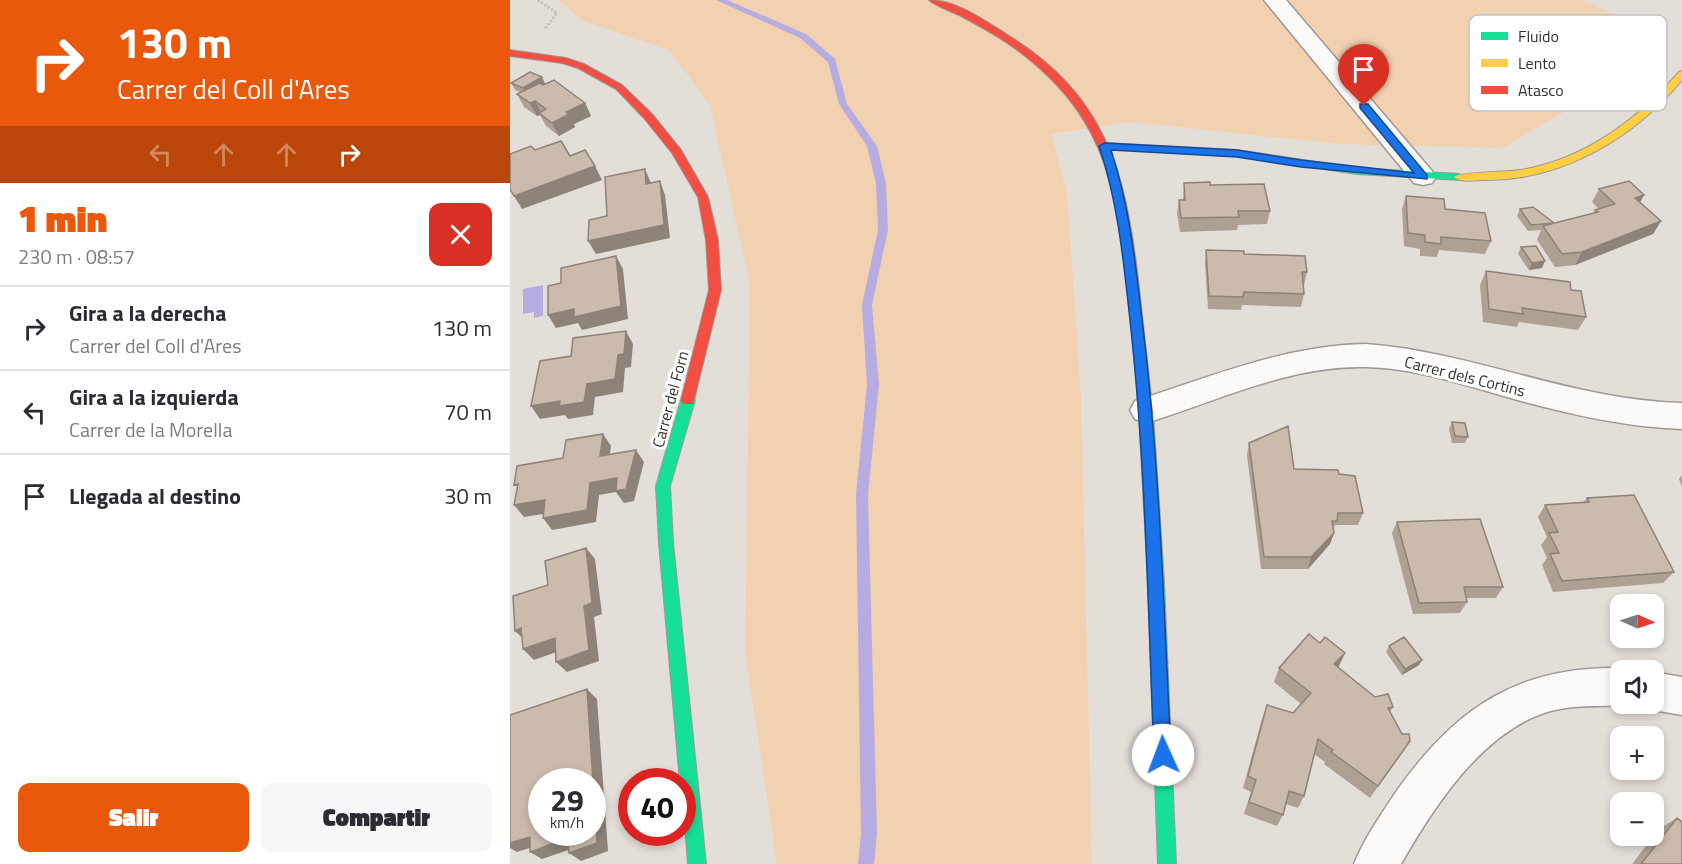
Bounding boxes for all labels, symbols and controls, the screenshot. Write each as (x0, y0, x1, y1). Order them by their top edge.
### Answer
text: 130 m (117, 10, 232, 74)
legend (1469, 15, 1667, 111)
icon: right (18, 24, 96, 102)
text: Fluido (1518, 24, 1559, 48)
pin (1338, 44, 1389, 106)
text: Lento (1518, 51, 1556, 75)
icon: arrive (1347, 53, 1380, 86)
text: Carrer del Coll d'Ares (117, 68, 350, 109)
text: Atasco (1518, 78, 1564, 102)
icon: left (144, 138, 177, 171)
icon: ahead (207, 138, 240, 171)
icon: ahead (270, 138, 303, 171)
icon: right (333, 138, 366, 171)
text: 1 min (18, 191, 107, 246)
button: close (429, 203, 492, 266)
text: 230 m · 08:57 (18, 241, 135, 272)
text: Gira a la derecha (69, 296, 226, 330)
text: 130 m (432, 311, 492, 345)
icon: right (18, 312, 51, 345)
text: Carrer del Coll d'Ares (69, 330, 241, 361)
street label: Carrer del Forn (646, 348, 694, 450)
street label: Carrer dels Cortins (1402, 349, 1528, 403)
text: Gira a la izquierda (69, 380, 239, 414)
text: 70 m (444, 395, 492, 429)
icon: left (18, 396, 51, 429)
text: Carrer de la Morella (69, 414, 232, 445)
text: Llegada al destino (69, 479, 241, 513)
text: 30 m (444, 479, 492, 513)
icon: arrive (18, 480, 51, 513)
north arrow (1610, 594, 1664, 648)
map controls (1610, 594, 1664, 846)
button: sound (1610, 660, 1664, 714)
position arrow (1131, 723, 1195, 787)
button: + (1610, 726, 1664, 780)
speed limit sign: 40 (618, 768, 696, 846)
text: 29 (550, 777, 584, 823)
button: Salir (18, 783, 249, 852)
button: Compartir (261, 783, 492, 852)
button: − (1610, 792, 1664, 846)
text: km/h (550, 811, 584, 834)

